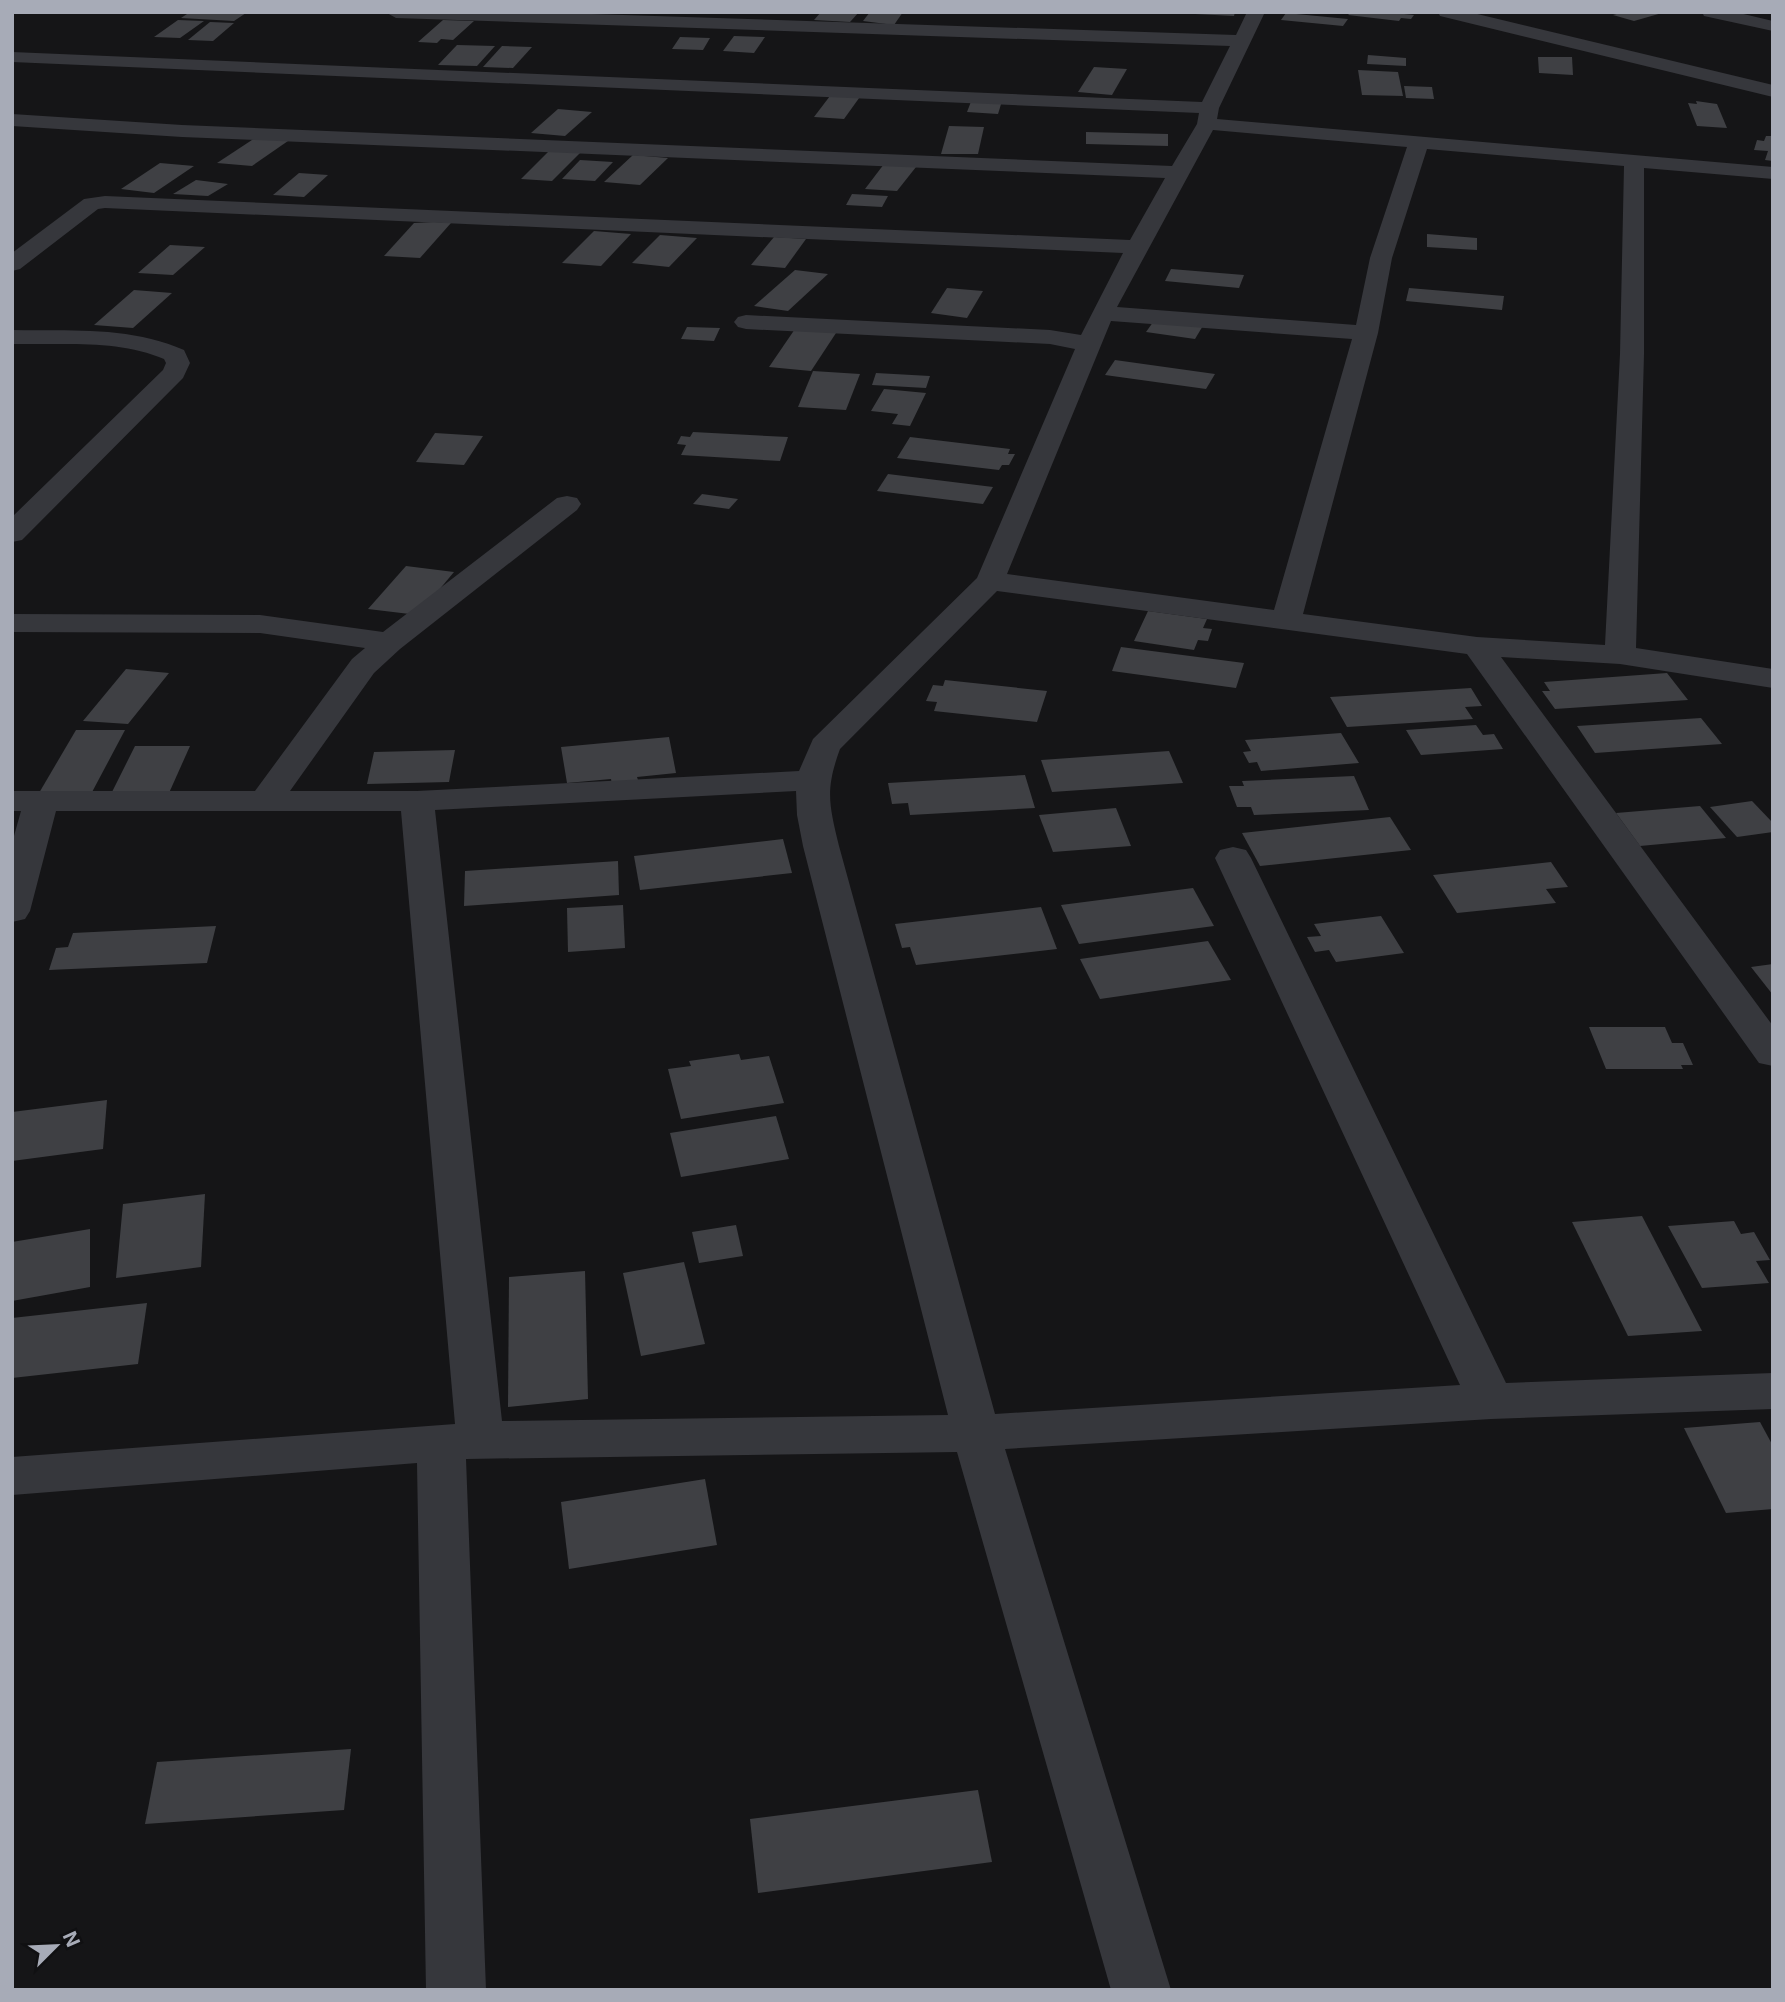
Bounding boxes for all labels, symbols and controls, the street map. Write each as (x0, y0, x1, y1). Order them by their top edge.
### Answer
north arrow (21, 1911, 91, 1981)
text: N (58, 1928, 85, 1951)

